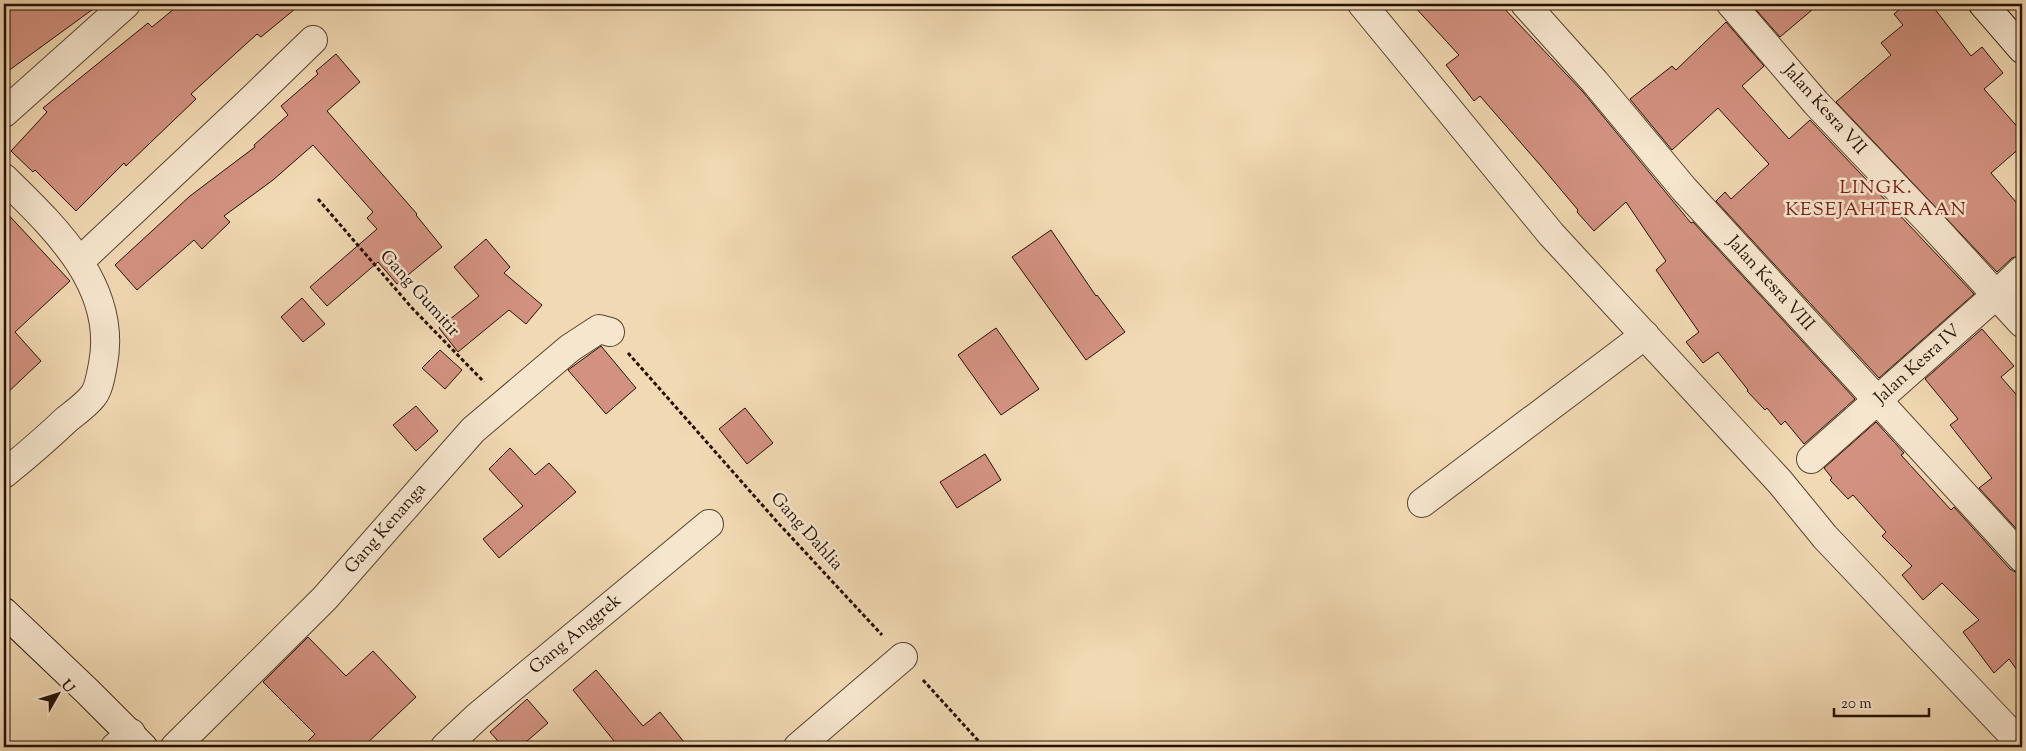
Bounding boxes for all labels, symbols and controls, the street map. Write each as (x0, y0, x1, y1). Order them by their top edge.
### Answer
street label: Jalan Kesra VII (1775, 58, 1872, 161)
district label: LINGK. KESEJAHTERAAN (1785, 175, 1967, 224)
street label: Jalan Kesra VIII (1719, 230, 1820, 337)
street label: Gang Gumitir (373, 245, 465, 343)
street label: Jalan Kesra IV (1868, 319, 1967, 412)
street label: Gang Kenanga (339, 478, 433, 580)
street label: Gang Dahlia (764, 487, 848, 577)
street label: Gang Anggrek (524, 588, 628, 681)
north arrow (32, 668, 82, 718)
text: U (55, 676, 78, 698)
scale bar (1834, 686, 1928, 718)
text: 20 m (1841, 694, 1872, 715)

